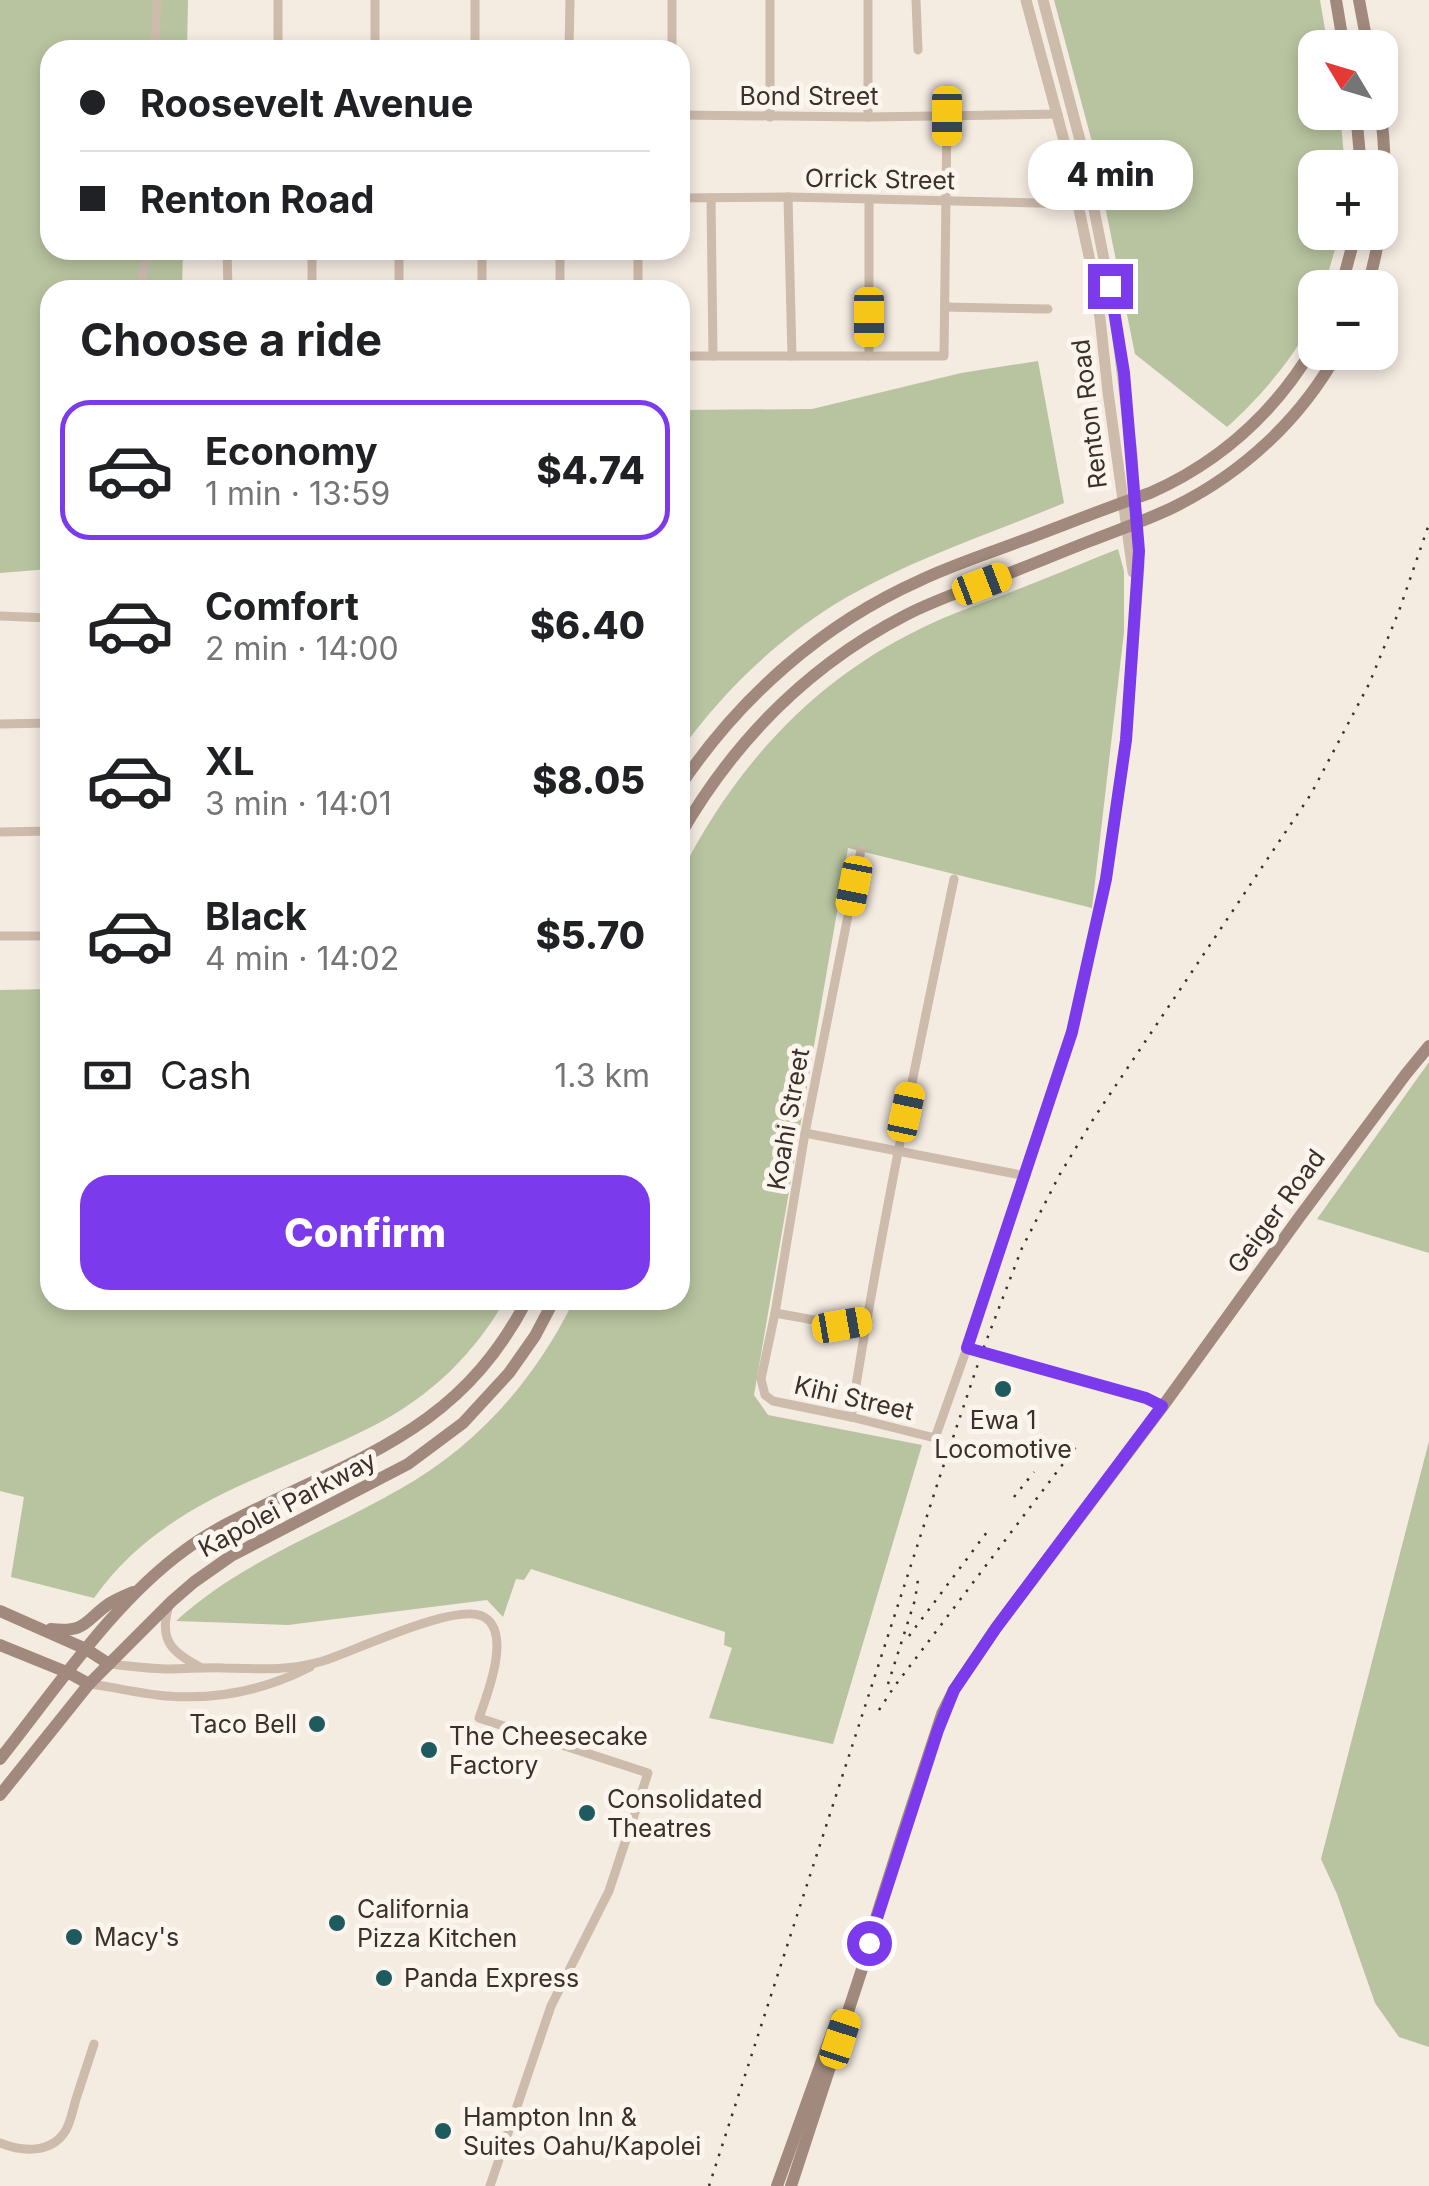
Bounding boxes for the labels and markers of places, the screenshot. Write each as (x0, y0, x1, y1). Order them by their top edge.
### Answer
marker: Ewa 1 Locomotive (992, 1378, 1014, 1400)
place label: Ewa 1 Locomotive (934, 1405, 1072, 1464)
place label: Taco Bell (189, 1709, 297, 1739)
marker: Taco Bell (306, 1713, 328, 1735)
place label: The Cheesecake Factory (449, 1721, 648, 1780)
marker: The Cheesecake Factory (418, 1739, 440, 1761)
place label: Consolidated Theatres (607, 1784, 762, 1843)
marker: Consolidated Theatres (576, 1802, 598, 1824)
place label: California Pizza Kitchen (357, 1894, 517, 1953)
marker: California Pizza Kitchen (326, 1912, 348, 1934)
place label: Macy's (94, 1922, 179, 1952)
marker: Macy's (63, 1926, 85, 1948)
place label: Panda Express (404, 1963, 579, 1993)
marker: Panda Express (373, 1967, 395, 1989)
place label: Hampton Inn & Suites Oahu/Kapolei (463, 2102, 701, 2161)
marker: Hampton Inn & Suites Oahu/Kapolei (432, 2120, 454, 2142)

